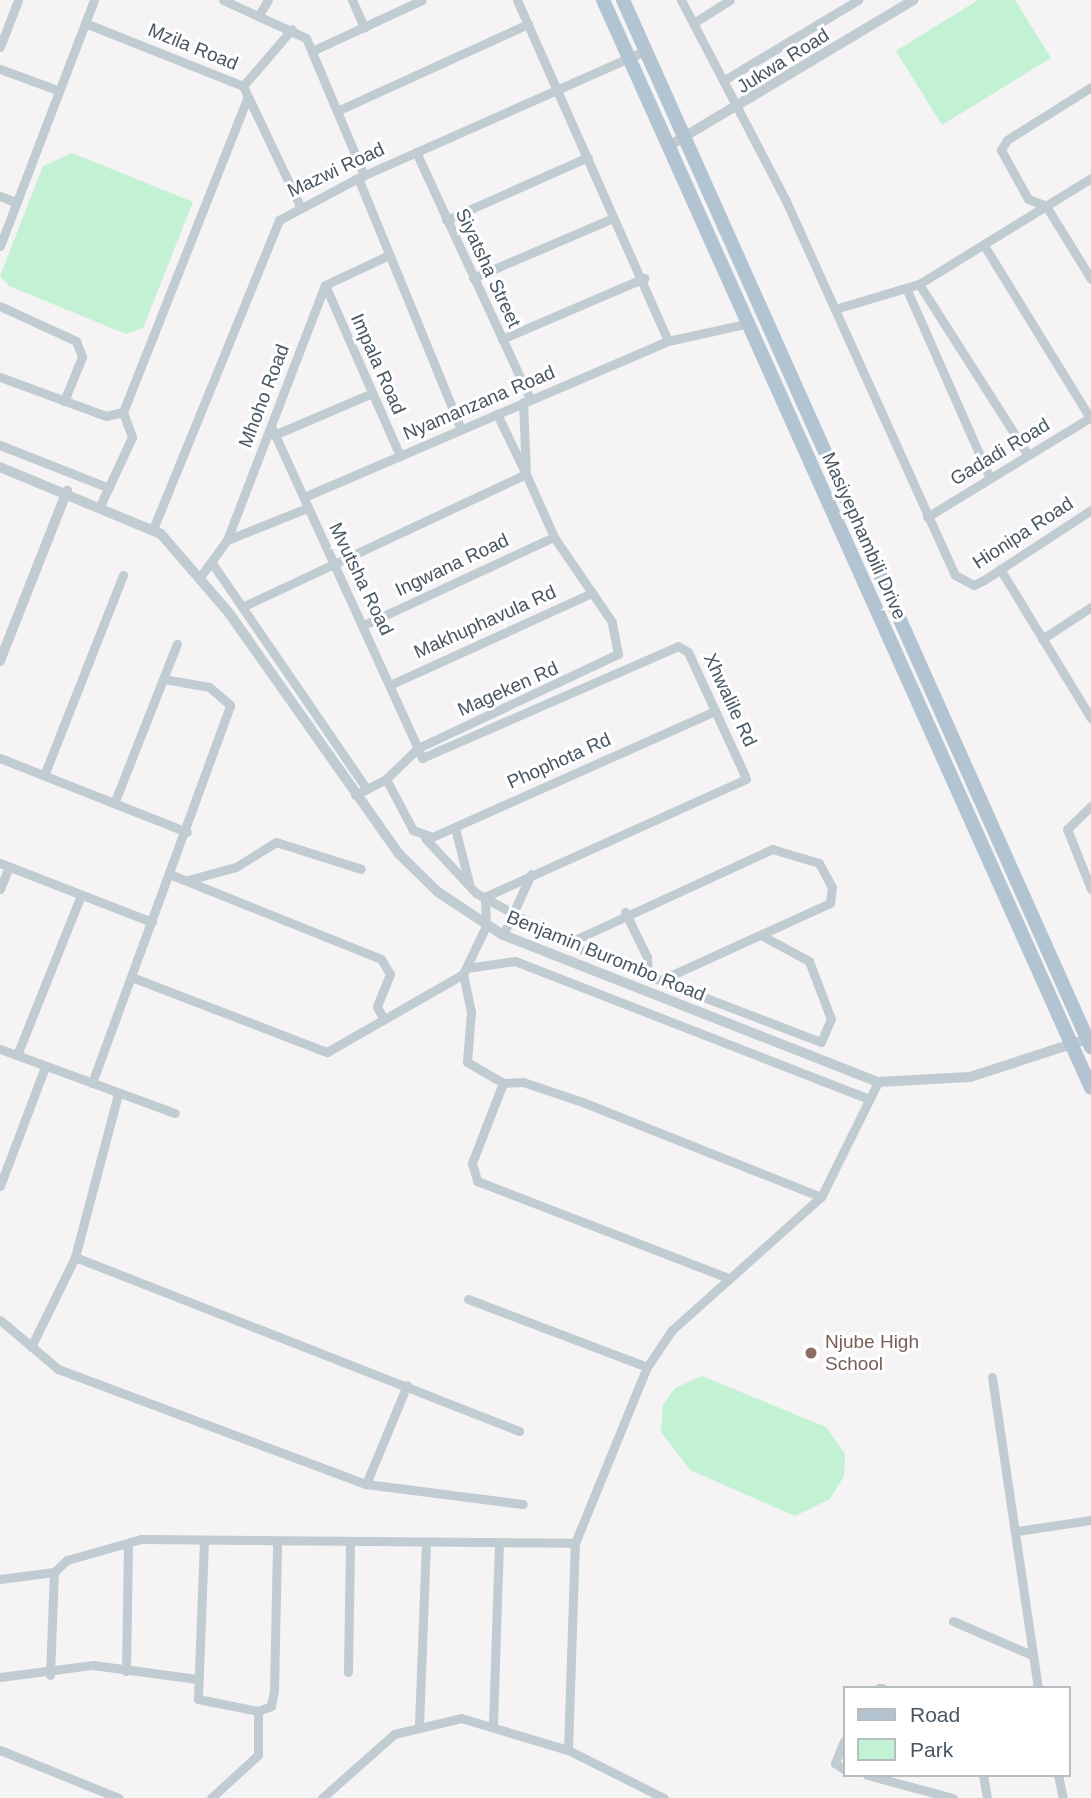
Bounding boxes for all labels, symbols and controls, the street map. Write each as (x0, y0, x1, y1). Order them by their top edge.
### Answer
street label: Mzila Road (145, 19, 241, 75)
street label: Jukwa Road (733, 24, 833, 98)
street label: Mazwi Road (284, 138, 388, 202)
street label: Siyatsha Street (450, 205, 526, 331)
street label: Impala Road (346, 310, 410, 418)
street label: Mhoho Road (234, 341, 294, 451)
street label: Nyamanzana Road (400, 361, 558, 445)
street label: Gadadi Road (946, 413, 1054, 491)
street label: Masiyephambili Drive (817, 449, 911, 623)
street label: Hionipa Road (969, 492, 1077, 574)
street label: Mvutsha Road (324, 519, 398, 639)
street label: Ingwana Road (392, 529, 512, 601)
street label: Makhuphavula Rd (410, 580, 560, 664)
street label: Xhwalile Rd (698, 650, 762, 750)
street label: Mageken Rd (454, 657, 562, 721)
street label: Phophota Rd (504, 728, 614, 794)
street label: Benjamin Burombo Road (503, 906, 709, 1006)
place label: Njube High School (825, 1331, 919, 1375)
marker: Njube High School (803, 1345, 819, 1361)
legend (842, 1686, 1070, 1777)
text: Road (910, 1703, 960, 1726)
text: Park (910, 1738, 953, 1761)

